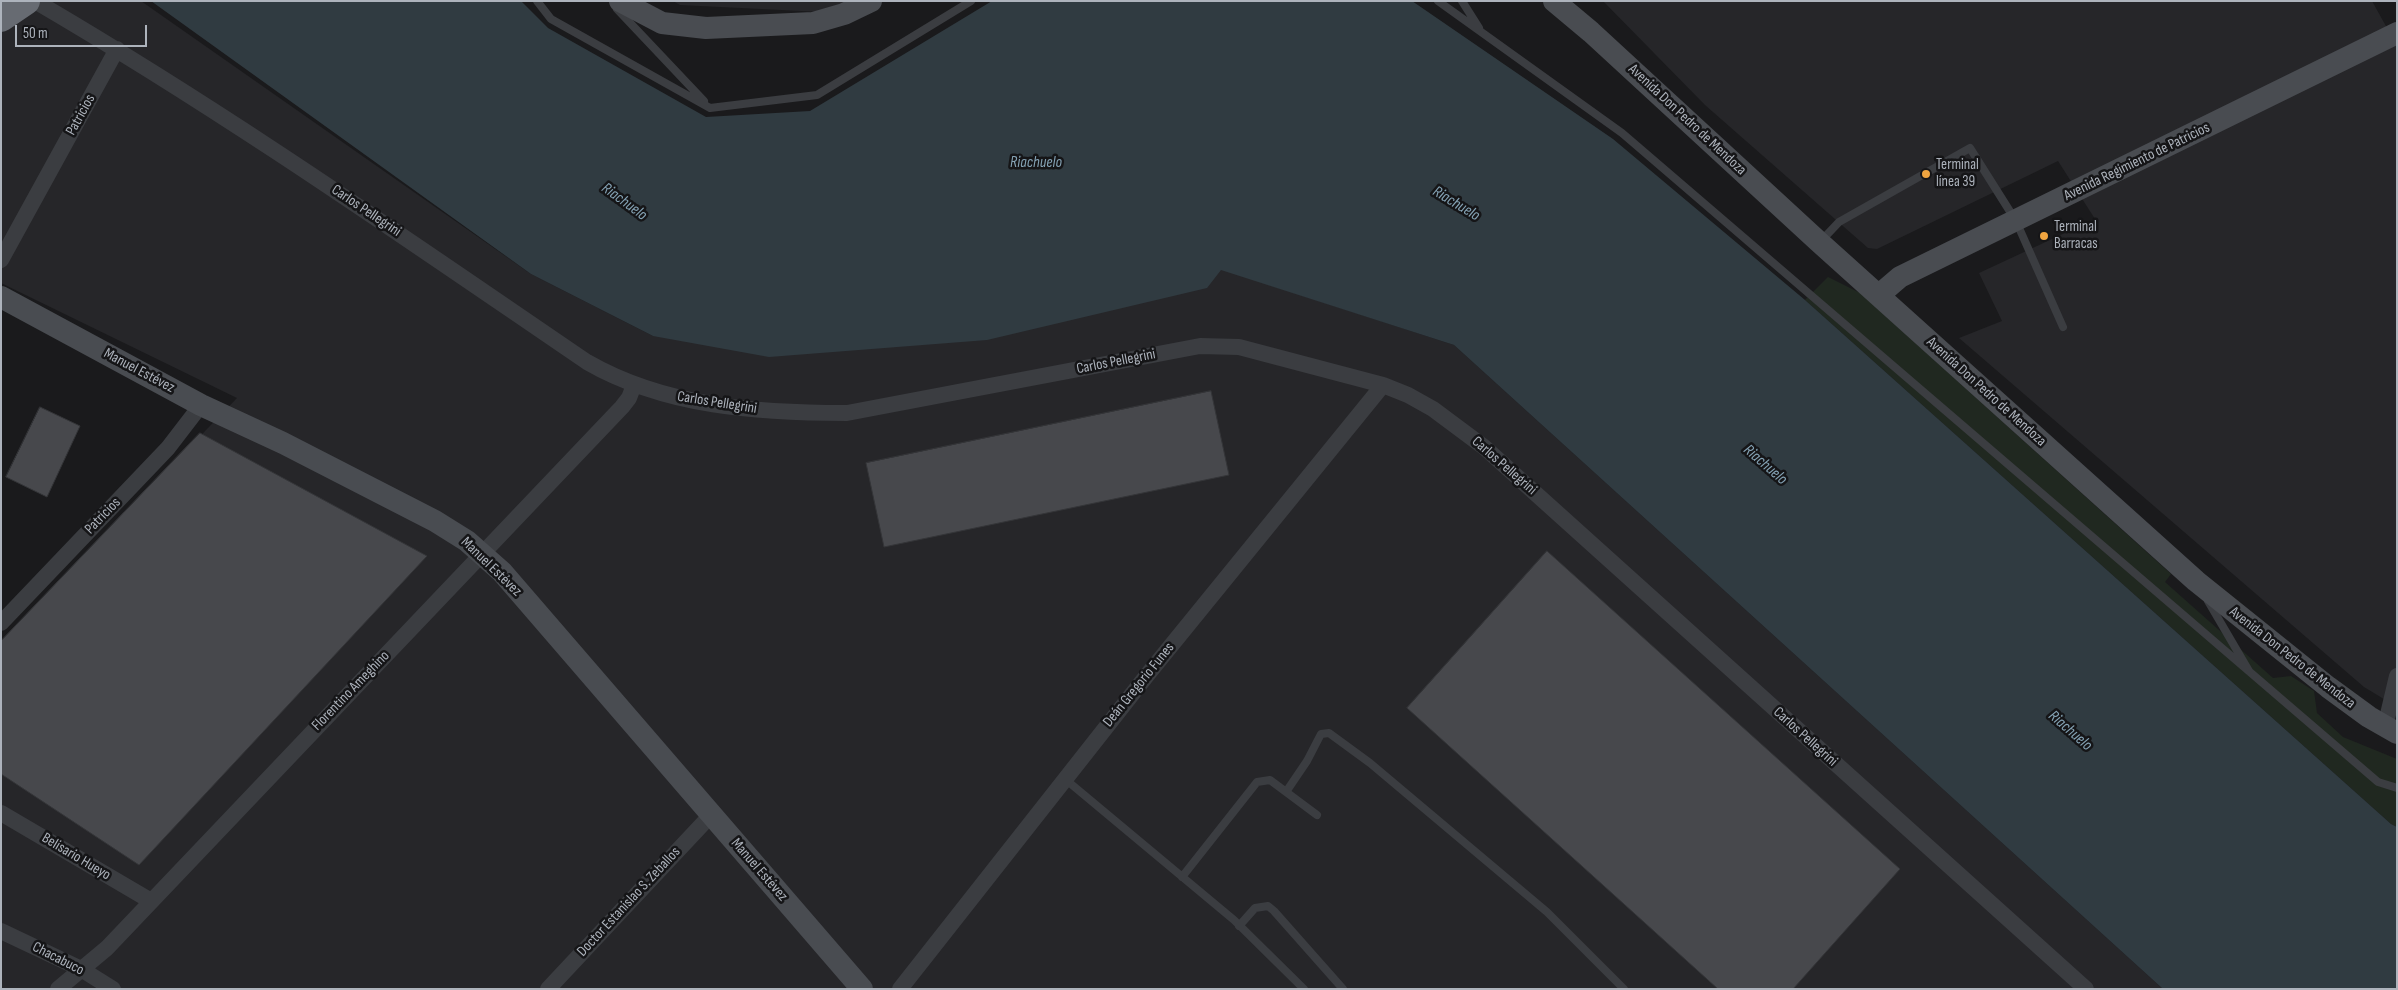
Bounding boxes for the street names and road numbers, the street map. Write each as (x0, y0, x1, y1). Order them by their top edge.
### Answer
street label: Avenida Don Pedro de Mendoza (1624, 61, 1750, 179)
street label: Patricios (62, 91, 100, 139)
street label: Avenida Regimiento de Patricios (2061, 119, 2213, 205)
street label: Carlos Pellegrini (328, 181, 404, 241)
street label: Avenida Don Pedro de Mendoza (1922, 334, 2050, 450)
street label: Manuel Estévez (101, 345, 177, 397)
street label: Carlos Pellegrini (1075, 346, 1157, 378)
street label: Carlos Pellegrini (676, 388, 758, 418)
street label: Carlos Pellegrini (1468, 433, 1540, 499)
street label: Patricios (81, 494, 125, 538)
street label: Manuel Estévez (457, 534, 525, 600)
street label: Avenida Don Pedro de Mendoza (2225, 603, 2359, 713)
street label: Deán Gregorio Funes (1100, 639, 1178, 731)
street label: Florentino Ameghino (308, 647, 394, 735)
street label: Carlos Pellegrini (1769, 703, 1841, 771)
street label: Belisario Hueyo (38, 829, 114, 885)
street label: Manuel Estévez (727, 835, 791, 905)
street label: Doctor Estanislao S. Zeballos (574, 843, 684, 961)
street label: Chacabuco (29, 938, 87, 980)

